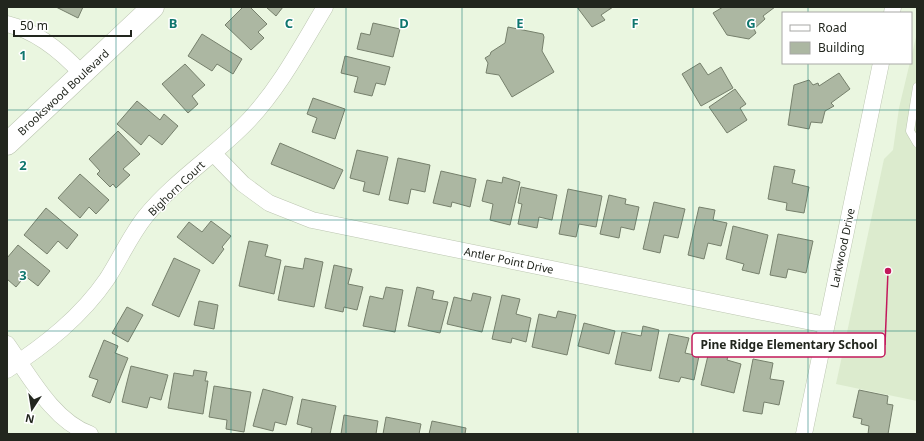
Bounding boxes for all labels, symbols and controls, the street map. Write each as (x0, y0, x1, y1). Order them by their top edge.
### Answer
scale bar (14, 12, 131, 38)
legend (782, 12, 912, 64)
text: B (169, 14, 177, 32)
text: C (285, 14, 293, 32)
text: D (399, 14, 409, 32)
text: E (516, 14, 524, 32)
text: F (631, 14, 639, 32)
text: G (746, 14, 756, 32)
text: 50 m (20, 17, 48, 34)
text: Road (818, 19, 847, 36)
text: Building (818, 39, 865, 56)
street label: Brookswood Boulevard (14, 46, 112, 138)
text: 1 (19, 46, 27, 64)
text: 2 (19, 156, 27, 174)
street label: Bighorn Court (144, 157, 208, 219)
street label: Larkwood Drive (826, 207, 858, 289)
street label: Antler Point Drive (463, 243, 555, 277)
text: 3 (19, 266, 27, 284)
callout: Pine Ridge Elementary School (692, 333, 885, 357)
text: Pine Ridge Elementary School (700, 336, 878, 353)
north arrow (12, 389, 52, 429)
text: N (24, 411, 36, 428)

